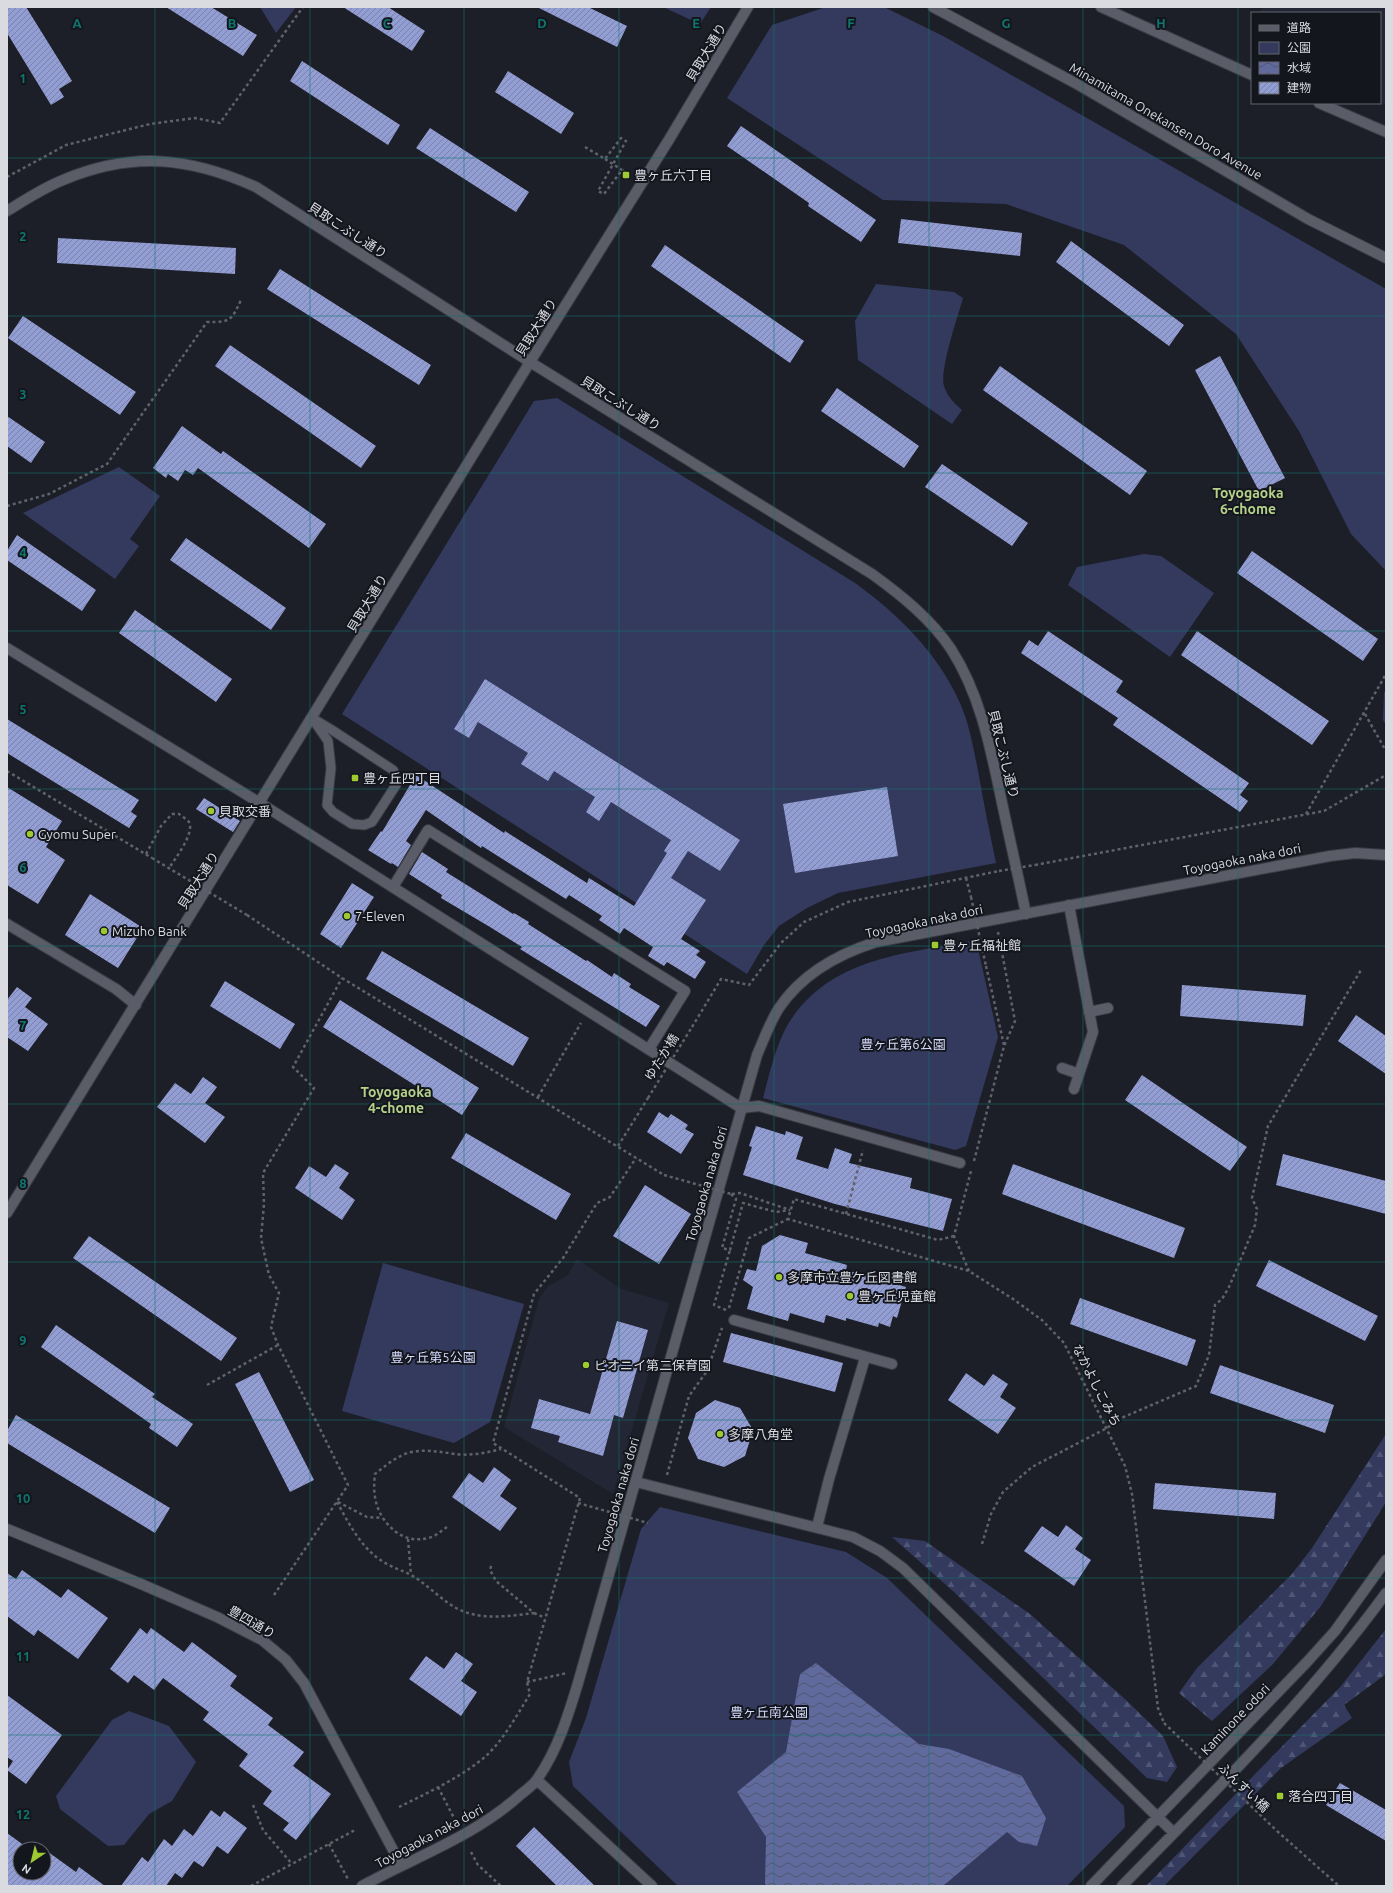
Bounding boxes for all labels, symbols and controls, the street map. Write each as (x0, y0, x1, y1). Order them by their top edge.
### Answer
legend (1251, 12, 1381, 104)
text: A (72, 16, 82, 30)
text: B (228, 16, 237, 30)
text: C (383, 16, 392, 30)
text: D (537, 16, 547, 30)
text: E (692, 16, 700, 30)
text: F (847, 16, 855, 30)
text: G (1002, 16, 1011, 30)
text: H (1156, 16, 1166, 30)
street label: 貝取大通り (683, 21, 729, 83)
text: 道路 (1287, 21, 1311, 34)
text: 公園 (1287, 41, 1311, 54)
street label: Minamitama Onekansen Doro Avenue (1067, 60, 1265, 182)
text: 水域 (1287, 61, 1311, 74)
text: 1 (19, 71, 27, 85)
text: 建物 (1287, 81, 1311, 94)
place label: 豊ヶ丘六丁目 (634, 168, 712, 182)
marker: 豊ヶ丘六丁目 (621, 170, 631, 180)
street label: 貝取こぶし通り (306, 199, 390, 261)
text: 2 (19, 229, 27, 243)
street label: 貝取大通り (513, 296, 559, 358)
street label: 貝取こぶし通り (579, 373, 663, 433)
text: 3 (19, 387, 27, 401)
district label: Toyogaoka 6-chome (1212, 485, 1284, 517)
text: 4 (19, 545, 27, 559)
street label: 貝取大通り (344, 572, 390, 634)
text: 5 (19, 702, 27, 716)
street label: 貝取こぶし通り (986, 708, 1022, 800)
place label: 豊ヶ丘四丁目 (363, 771, 441, 785)
marker: 豊ヶ丘四丁目 (350, 773, 360, 783)
place label: 貝取交番 (219, 804, 271, 818)
marker: 貝取交番 (206, 806, 216, 816)
place label: Gyomu Super (38, 827, 116, 841)
marker: Gyomu Super (25, 829, 35, 839)
street label: Toyogaoka naka dori (1182, 841, 1302, 877)
street label: 貝取大通り (175, 849, 221, 911)
text: 6 (19, 860, 27, 874)
street label: Toyogaoka naka dori (864, 902, 984, 940)
place label: 7-Eleven (355, 909, 405, 923)
marker: 7-Eleven (342, 911, 352, 921)
place label: Mizuho Bank (112, 924, 187, 938)
marker: Mizuho Bank (99, 926, 109, 936)
place label: 豊ヶ丘福祉館 (943, 938, 1021, 952)
marker: 豊ヶ丘福祉館 (930, 940, 940, 950)
text: 7 (19, 1018, 27, 1032)
street label: ゆたか橋 (641, 1031, 681, 1083)
park label: 豊ヶ丘第6公園 (860, 1037, 946, 1051)
district label: Toyogaoka 4-chome (360, 1084, 432, 1116)
street label: Toyogaoka naka dori (683, 1125, 729, 1243)
text: 8 (19, 1176, 27, 1190)
place label: 多摩市立豊ケ丘図書館 (787, 1270, 917, 1284)
marker: 多摩市立豊ケ丘図書館 (774, 1272, 784, 1282)
place label: 豊ヶ丘児童館 (858, 1289, 936, 1303)
marker: 豊ヶ丘児童館 (845, 1291, 855, 1301)
text: 9 (19, 1333, 27, 1347)
street label: なかよしこみち (1070, 1342, 1124, 1428)
park label: 豊ヶ丘第5公園 (390, 1350, 476, 1364)
place label: ピオニイ第二保育園 (594, 1358, 711, 1372)
marker: ピオニイ第二保育園 (581, 1360, 591, 1370)
place label: 多摩八角堂 (728, 1427, 793, 1441)
marker: 多摩八角堂 (715, 1429, 725, 1439)
street label: Toyogaoka naka dori (595, 1436, 641, 1554)
text: 10 (16, 1491, 30, 1505)
street label: 豊四通り (226, 1603, 278, 1641)
text: 11 (16, 1649, 30, 1663)
street label: Kaminone odori (1198, 1681, 1272, 1757)
park label: 豊ヶ丘南公園 (730, 1705, 808, 1719)
street label: ふんすい橋 (1216, 1759, 1272, 1815)
place label: 落合四丁目 (1288, 1789, 1353, 1803)
marker: 落合四丁目 (1275, 1791, 1285, 1801)
street label: Toyogaoka naka dori (373, 1802, 485, 1870)
text: 12 (16, 1807, 30, 1821)
north arrow (12, 1841, 52, 1881)
text: N (19, 1862, 33, 1876)

